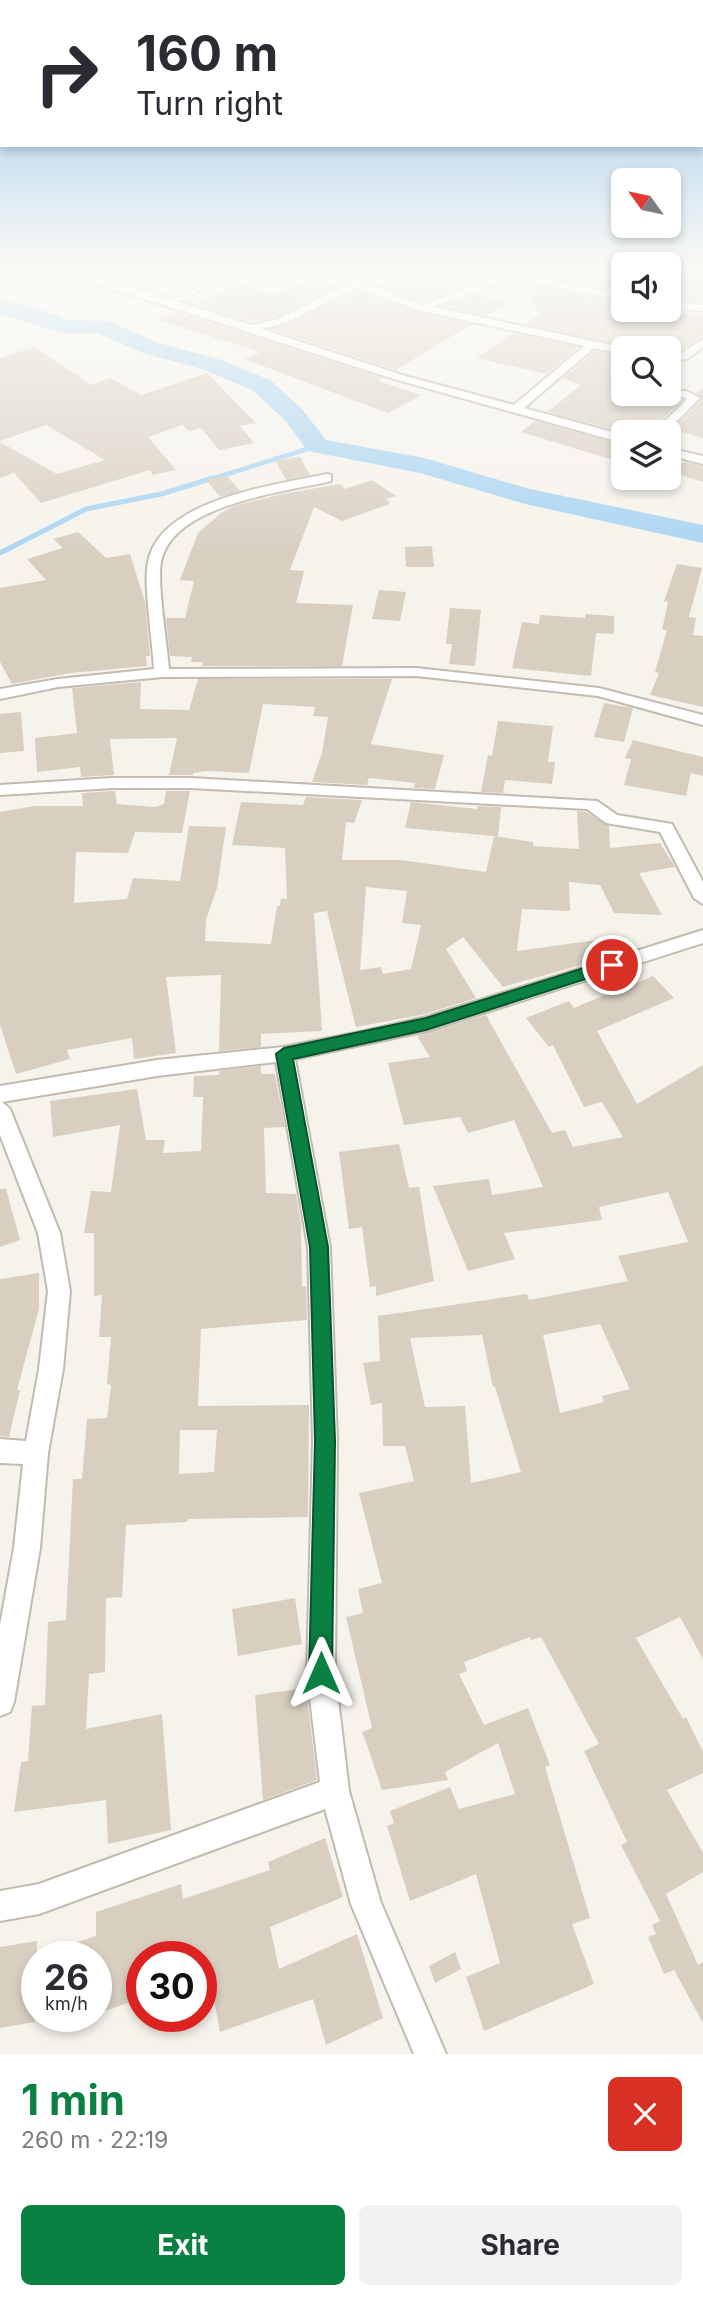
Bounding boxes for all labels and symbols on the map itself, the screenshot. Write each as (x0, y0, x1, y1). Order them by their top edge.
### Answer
north arrow (611, 168, 681, 238)
pin (582, 935, 642, 995)
position arrow (284, 1636, 358, 1710)
speed limit sign: 30 (126, 1941, 217, 2032)

